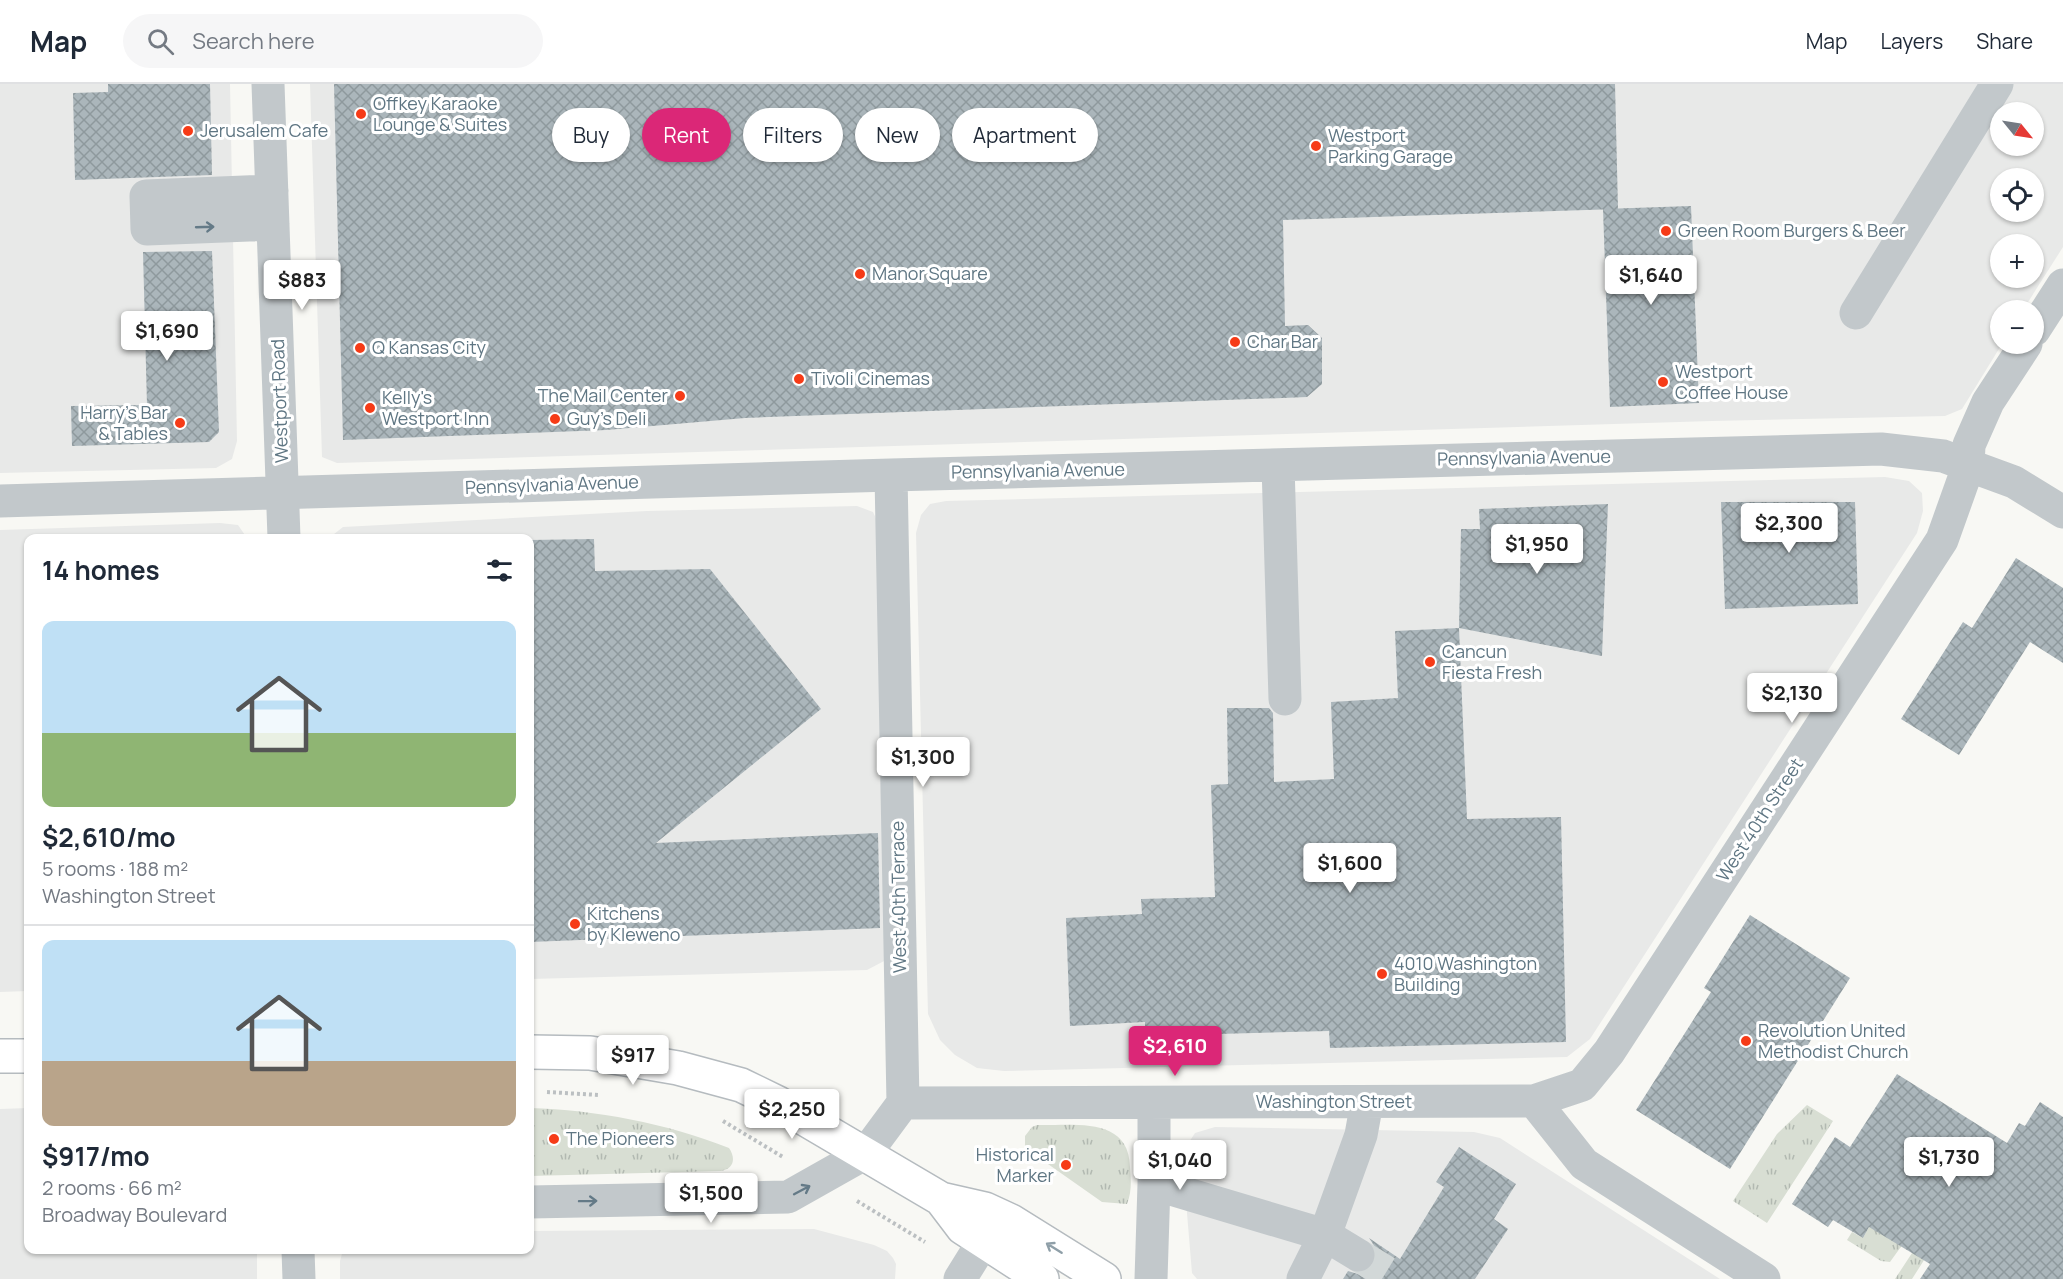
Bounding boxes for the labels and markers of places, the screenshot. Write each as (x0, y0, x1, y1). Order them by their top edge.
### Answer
place label: Offkey Karaoke Lounge & Suites (373, 91, 507, 136)
marker: Offkey Karaoke Lounge & Suites (354, 107, 368, 121)
place label: Jerusalem Cafe (200, 118, 328, 142)
place label: Westport Parking Garage (1328, 123, 1453, 168)
marker: Jerusalem Cafe (181, 124, 195, 138)
marker: Westport Parking Garage (1309, 139, 1323, 153)
place label: Green Room Burgers & Beer (1678, 218, 1906, 242)
marker: Green Room Burgers & Beer (1659, 224, 1673, 238)
pin: $1,640 (1602, 255, 1700, 306)
pin: $883 (266, 260, 338, 311)
place label: Manor Square (872, 261, 988, 285)
marker: Manor Square (853, 267, 867, 281)
pin: $1,690 (118, 311, 216, 362)
place label: Char Bar (1247, 329, 1319, 353)
place label: Q Kansas City (372, 335, 487, 359)
marker: Char Bar (1228, 335, 1242, 349)
marker: Q Kansas City (353, 341, 367, 355)
place label: Westport Coffee House (1675, 359, 1788, 404)
place label: Tivoli Cinemas (811, 366, 930, 390)
marker: Tivoli Cinemas (792, 372, 806, 386)
marker: Westport Coffee House (1656, 375, 1670, 389)
place label: The Mail Center (538, 383, 669, 407)
place label: Kelly's Westport Inn (382, 385, 489, 430)
marker: The Mail Center (673, 389, 687, 403)
place label: Harry's Bar & Tables (80, 400, 169, 445)
marker: Kelly's Westport Inn (363, 401, 377, 415)
place label: Guy's Deli (567, 406, 647, 430)
marker: Guy's Deli (548, 412, 562, 426)
marker: Harry's Bar & Tables (173, 416, 187, 430)
pin: $2,300 (1740, 503, 1838, 554)
pin: $1,950 (1488, 524, 1586, 575)
place label: Cancun Fiesta Fresh (1442, 639, 1542, 684)
marker: Cancun Fiesta Fresh (1423, 655, 1437, 669)
pin: $2,130 (1743, 673, 1841, 724)
pin: $1,300 (874, 737, 972, 788)
pin: $1,600 (1301, 843, 1399, 894)
place label: Kitchens by Kleweno (587, 901, 680, 946)
marker: Kitchens by Kleweno (568, 917, 582, 931)
place label: 4010 Washington Building (1394, 951, 1537, 996)
marker: 4010 Washington Building (1375, 967, 1389, 981)
place label: Revolution United Methodist Church (1758, 1018, 1909, 1063)
pin: $2,610 (1126, 1026, 1224, 1077)
marker: Revolution United Methodist Church (1739, 1034, 1753, 1048)
pin: $917 (597, 1035, 669, 1086)
pin: $2,250 (743, 1089, 841, 1140)
place label: The Pioneers (566, 1126, 675, 1150)
marker: The Pioneers (547, 1132, 561, 1146)
pin: $1,730 (1900, 1137, 1998, 1188)
pin: $1,040 (1131, 1140, 1229, 1191)
place label: Historical Marker (976, 1142, 1054, 1187)
marker: Historical Marker (1059, 1158, 1073, 1172)
pin: $1,500 (662, 1173, 760, 1224)

